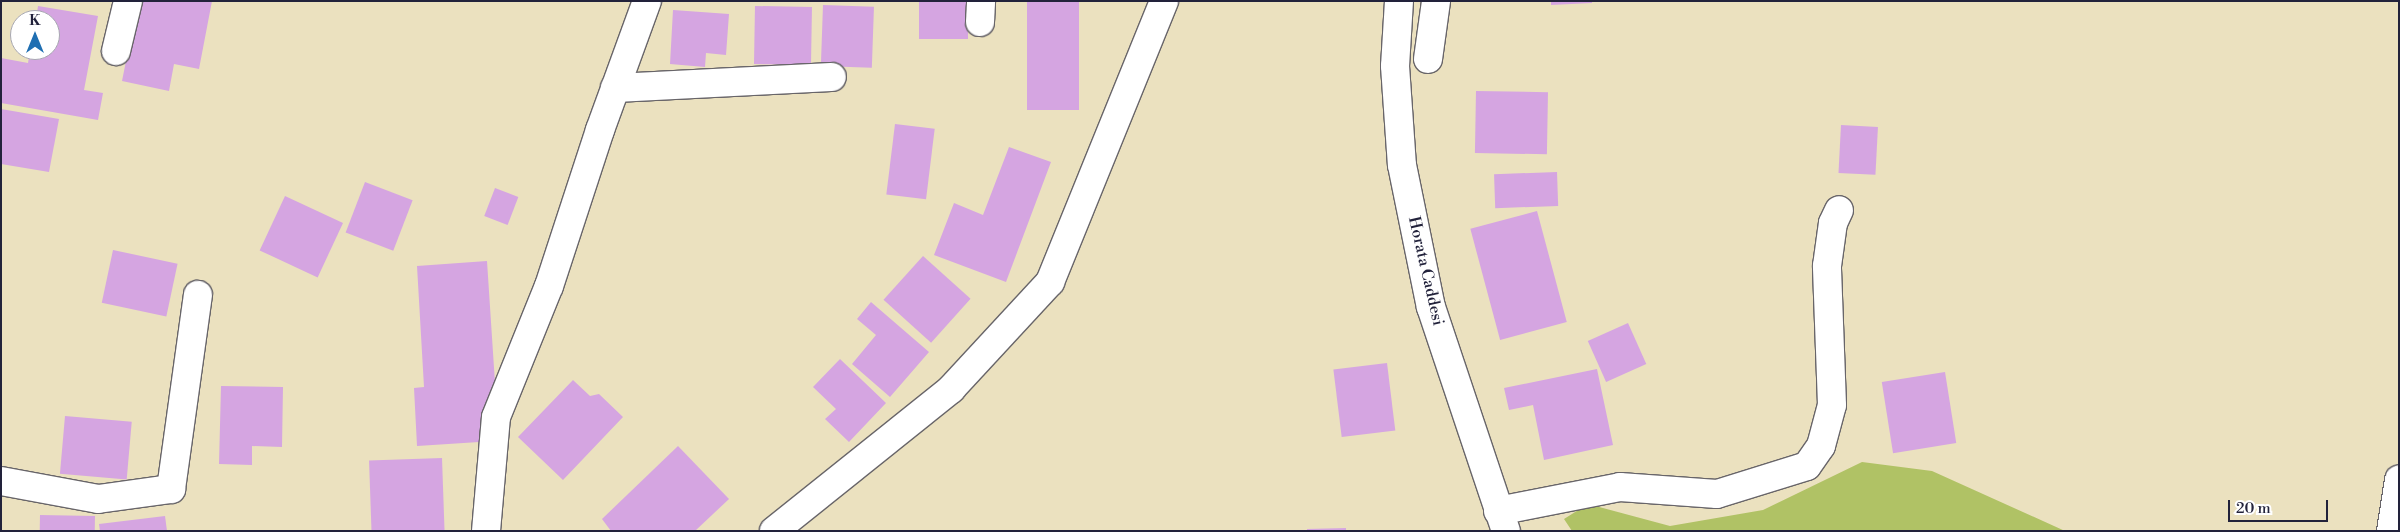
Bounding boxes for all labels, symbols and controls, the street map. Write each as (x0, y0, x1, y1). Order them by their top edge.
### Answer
north arrow (10, 10, 60, 60)
text: K (29, 12, 41, 30)
street label: Horata Caddesi (1404, 214, 1448, 328)
scale bar (2230, 490, 2330, 522)
text: 20 m (2236, 499, 2271, 518)

